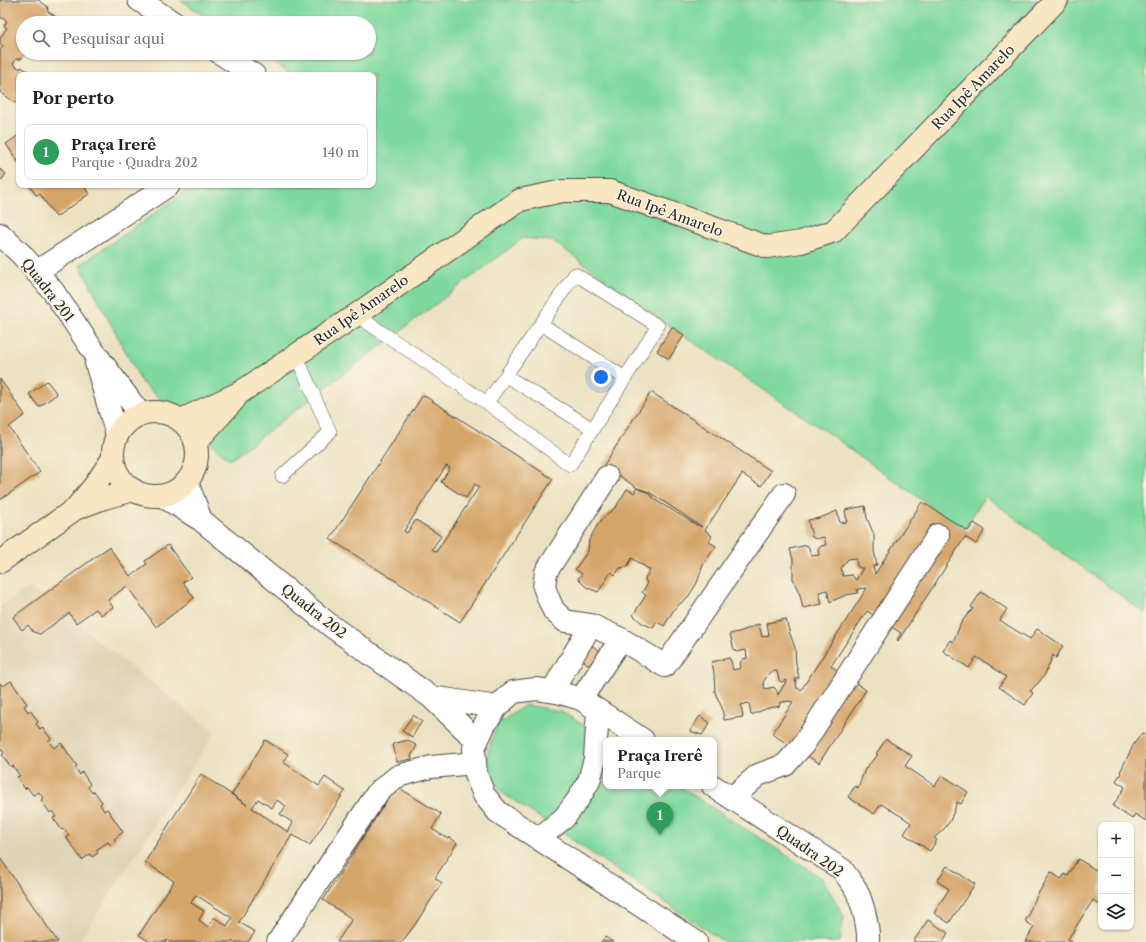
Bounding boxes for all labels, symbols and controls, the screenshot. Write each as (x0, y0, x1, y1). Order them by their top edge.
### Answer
search box (16, 16, 376, 60)
icon: search (30, 27, 52, 49)
text: Pesquisar aqui (62, 29, 165, 48)
street label: Rua Ipê Amarelo (928, 41, 1018, 133)
text: Por perto (32, 88, 114, 108)
text: Praça Irerê (71, 135, 156, 154)
text: 1 (43, 144, 49, 160)
text: 140 m (322, 144, 359, 160)
text: Parque · Quadra 202 (71, 154, 198, 170)
street label: Rua Ipê Amarelo (614, 185, 726, 241)
street label: Quadra 201 (18, 255, 78, 325)
street label: Rua Ipê Amarelo (310, 271, 412, 349)
your location (591, 367, 611, 387)
street label: Quadra 202 (278, 580, 350, 642)
popup (603, 737, 717, 789)
text: Praça Irerê (617, 746, 703, 765)
text: Parque (617, 765, 661, 781)
pin: 1 (647, 802, 673, 835)
street label: Quadra 202 (773, 821, 847, 881)
map controls (1098, 822, 1134, 930)
button: + (1098, 822, 1134, 858)
button: − (1098, 858, 1134, 894)
button: layers (1098, 894, 1134, 930)

